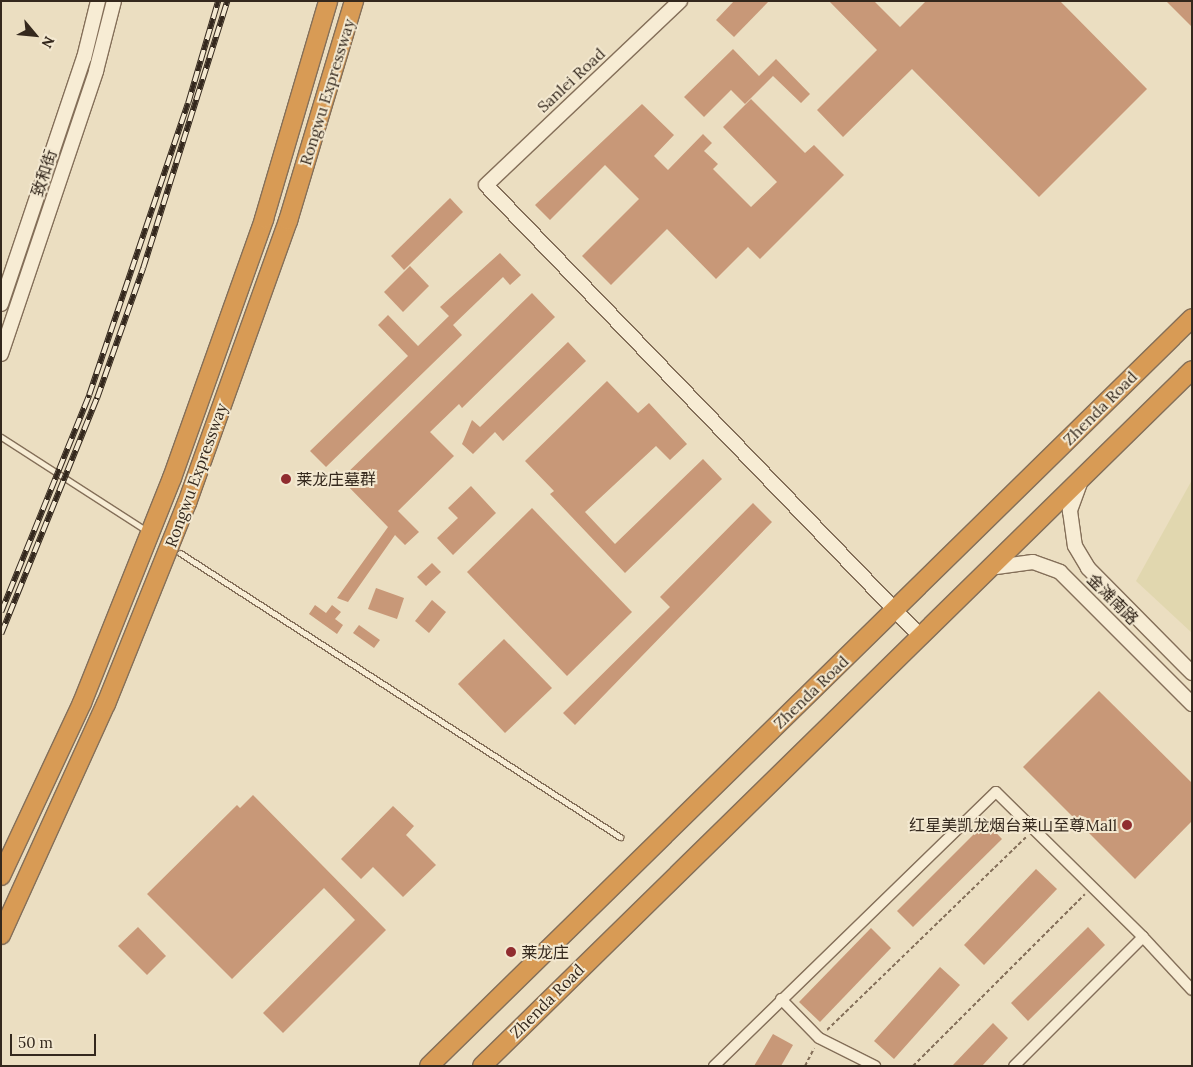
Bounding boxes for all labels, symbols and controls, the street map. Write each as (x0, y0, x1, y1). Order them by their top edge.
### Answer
north arrow (10, 10, 60, 60)
street label: Rongwu Expressway (296, 16, 358, 168)
text: N (38, 33, 59, 51)
street label: Sanlei Road (533, 44, 609, 116)
street label: 致和街 (27, 147, 61, 199)
street label: Zhenda Road (1059, 367, 1141, 449)
street label: Rongwu Expressway (161, 400, 231, 550)
place label: 莱龙庄墓群 (296, 469, 376, 489)
marker: 莱龙庄墓群 (280, 473, 292, 485)
street label: 金滩南路 (1084, 570, 1142, 628)
street label: Zhenda Road (769, 651, 853, 733)
place label: 红星美凯龙烟台莱山至尊Mall (909, 815, 1117, 835)
marker: 红星美凯龙烟台莱山至尊Mall (1121, 819, 1133, 831)
place label: 莱龙庄 (521, 942, 569, 962)
marker: 莱龙庄 (505, 946, 517, 958)
street label: Zhenda Road (506, 960, 588, 1042)
scale bar (12, 1024, 99, 1056)
text: 50 m (18, 1033, 53, 1052)

